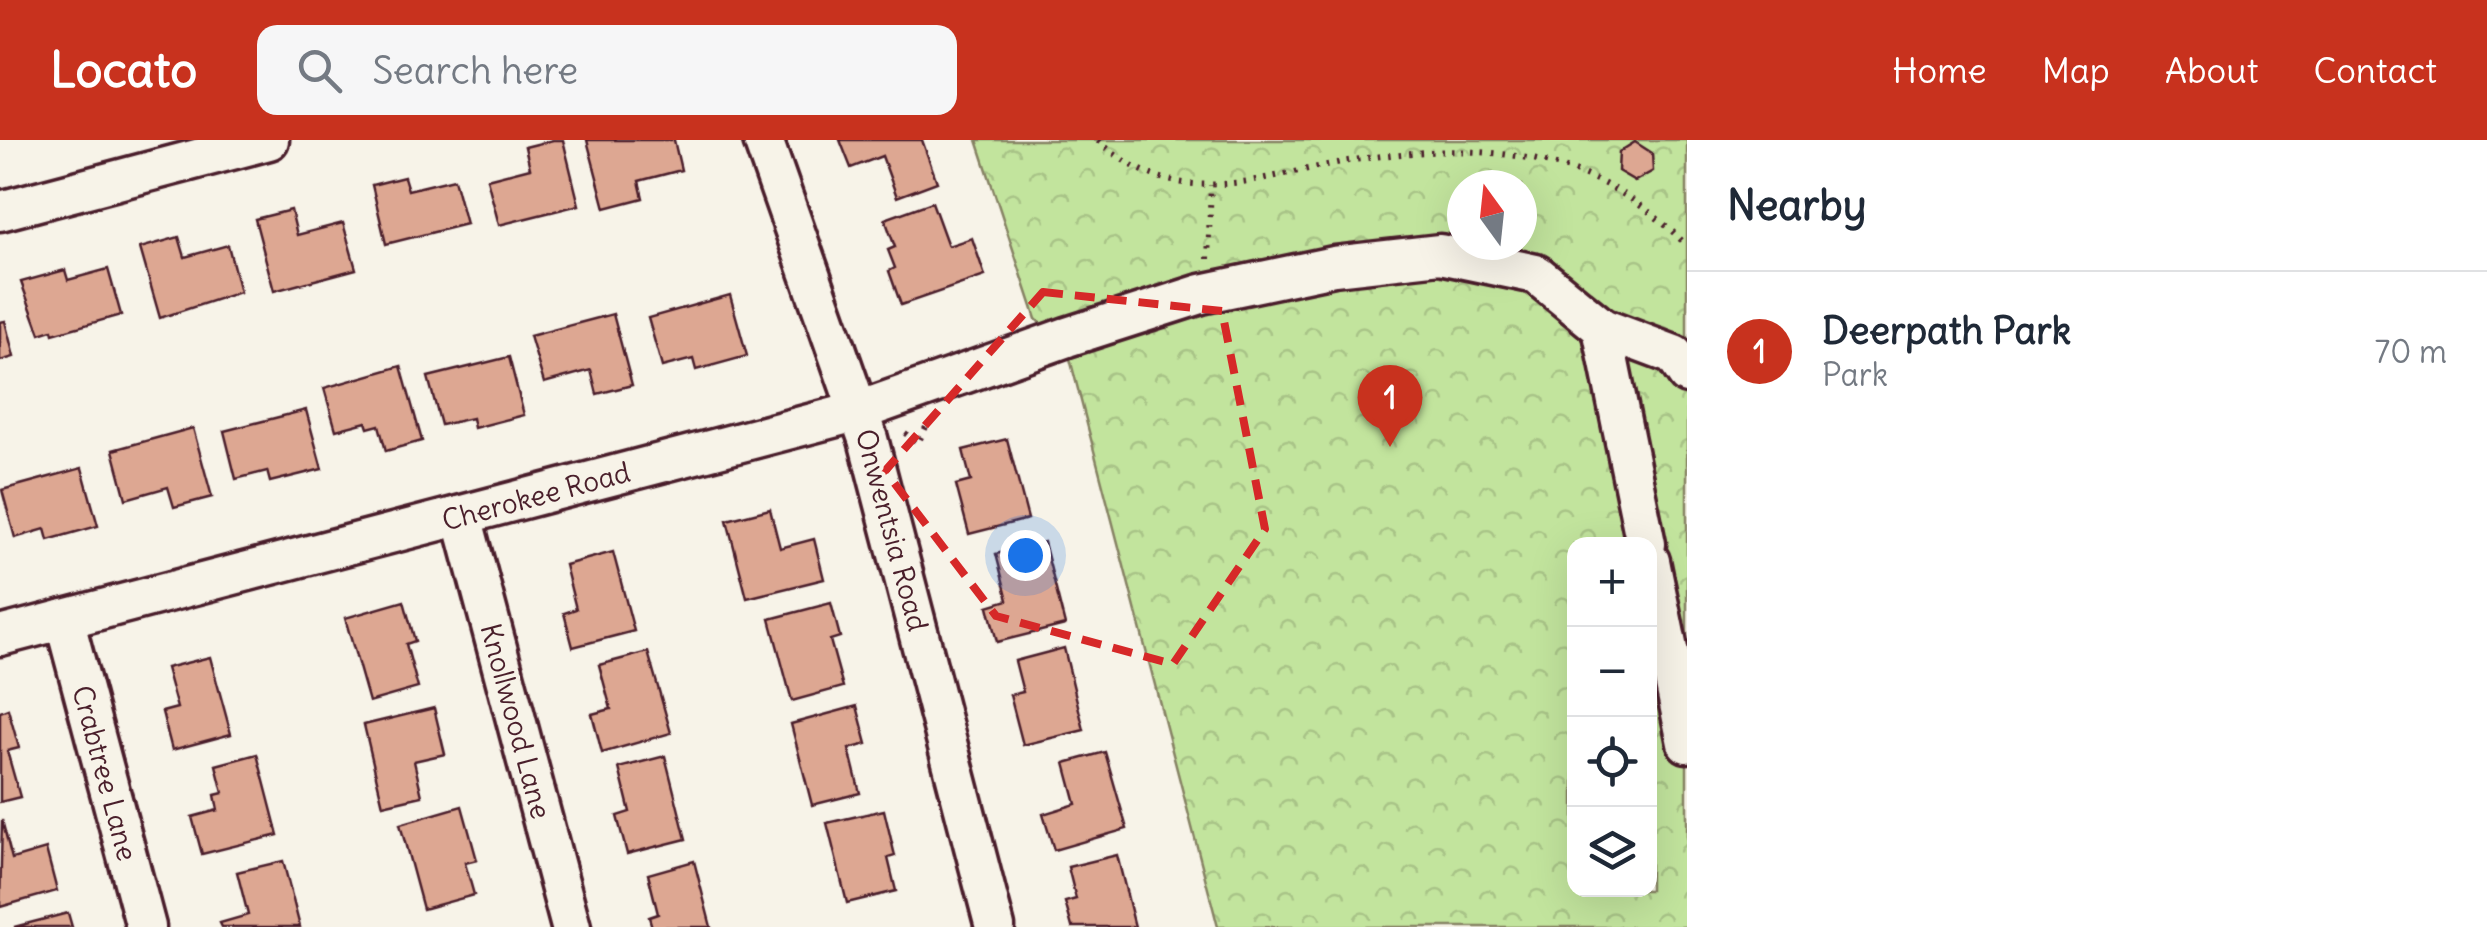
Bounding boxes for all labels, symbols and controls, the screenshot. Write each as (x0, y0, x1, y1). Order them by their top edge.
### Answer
search box (257, 25, 957, 115)
text: Locato (50, 40, 197, 100)
icon: search (292, 43, 347, 98)
text: Search here (372, 47, 578, 94)
text: Home (1892, 48, 1987, 92)
text: Map (2042, 48, 2110, 92)
text: About (2165, 48, 2258, 92)
text: Contact (2313, 48, 2437, 92)
north arrow (1447, 170, 1537, 260)
text: Nearby (1727, 179, 1866, 231)
text: Deerpath Park (1822, 307, 2071, 354)
text: 1 (1753, 331, 1766, 372)
text: 70 m (2375, 331, 2447, 372)
text: Park (1822, 354, 1888, 395)
pin: 1 (1358, 364, 1422, 447)
street label: Onwentsia Road (848, 425, 936, 635)
street label: Cherokee Road (438, 454, 634, 538)
your location (1000, 530, 1051, 581)
map controls (1567, 537, 1657, 897)
button: + (1567, 537, 1657, 627)
street label: Knollwood Lane (473, 619, 559, 823)
button: − (1567, 627, 1657, 717)
street label: Crabtree Lane (64, 681, 146, 865)
button: locate (1567, 717, 1657, 807)
button: layers (1567, 807, 1657, 897)

